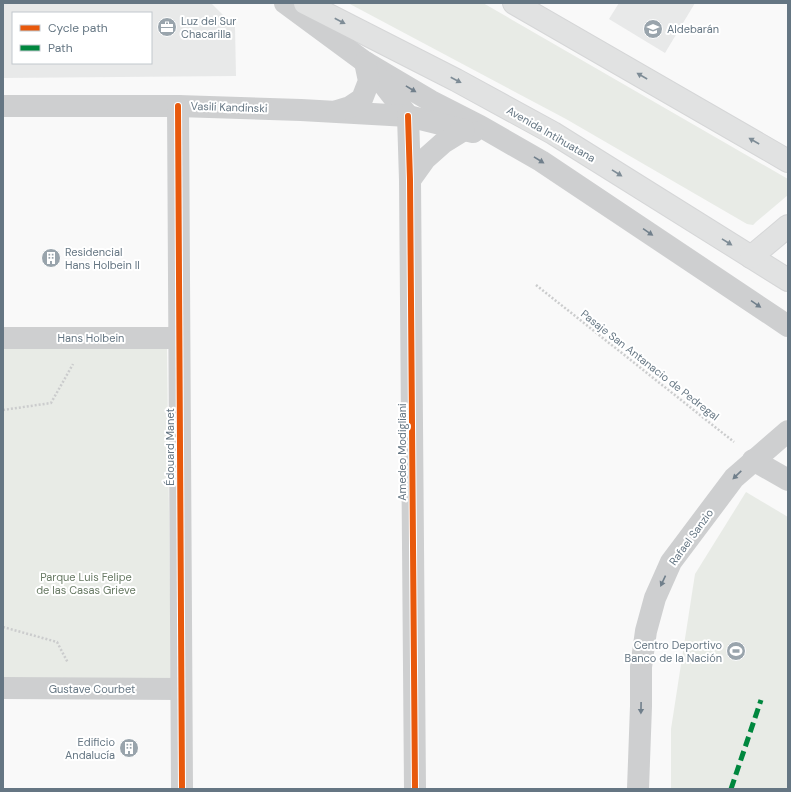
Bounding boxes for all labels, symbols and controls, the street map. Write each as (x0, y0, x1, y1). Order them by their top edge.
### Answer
legend (12, 12, 152, 64)
place label: Luz del Sur Chacarilla (181, 14, 236, 41)
office icon: Luz del Sur Chacarilla (156, 16, 178, 38)
one-way arrow (334, 18, 346, 24)
school or university icon: Aldebarán (642, 18, 664, 40)
text: Cycle path (48, 20, 108, 36)
place label: Aldebarán (667, 22, 719, 36)
text: Path (48, 40, 73, 56)
one-way arrow (636, 73, 648, 80)
one-way arrow (450, 77, 462, 83)
one-way arrow (405, 85, 417, 92)
street label: Vasili Kandinski (190, 99, 268, 115)
street label: Avenida Intihuatana (504, 103, 598, 165)
one-way arrow (748, 138, 760, 145)
one-way arrow (533, 157, 545, 164)
one-way arrow (612, 169, 622, 177)
one-way arrow (642, 228, 653, 236)
one-way arrow (722, 238, 732, 246)
place label: Residencial Hans Holbein II (65, 245, 140, 272)
building icon: Residencial Hans Holbein II (40, 247, 62, 269)
one-way arrow (750, 301, 762, 308)
street label: Pasaje San Antanacio de Pedregal (578, 307, 722, 423)
street label: Hans Holbein (58, 331, 124, 345)
street label: Amedeo Modigliani (395, 403, 409, 501)
street label: Édouard Manet (163, 408, 177, 486)
one-way arrow (732, 470, 742, 480)
street label: Rafael Sanzio (666, 506, 716, 568)
park label: Parque Luis Felipe de las Casas Grieve (36, 570, 136, 597)
one-way arrow (660, 575, 666, 586)
place label: Centro Deportivo Banco de la Nación (625, 638, 722, 665)
sports icon: Centro Deportivo Banco de la Nación (725, 640, 747, 662)
street label: Gustave Courbet (49, 682, 135, 696)
one-way arrow (638, 702, 644, 715)
place label: Edificio Andalucía (65, 735, 115, 762)
building icon: Edificio Andalucía (118, 737, 140, 759)

